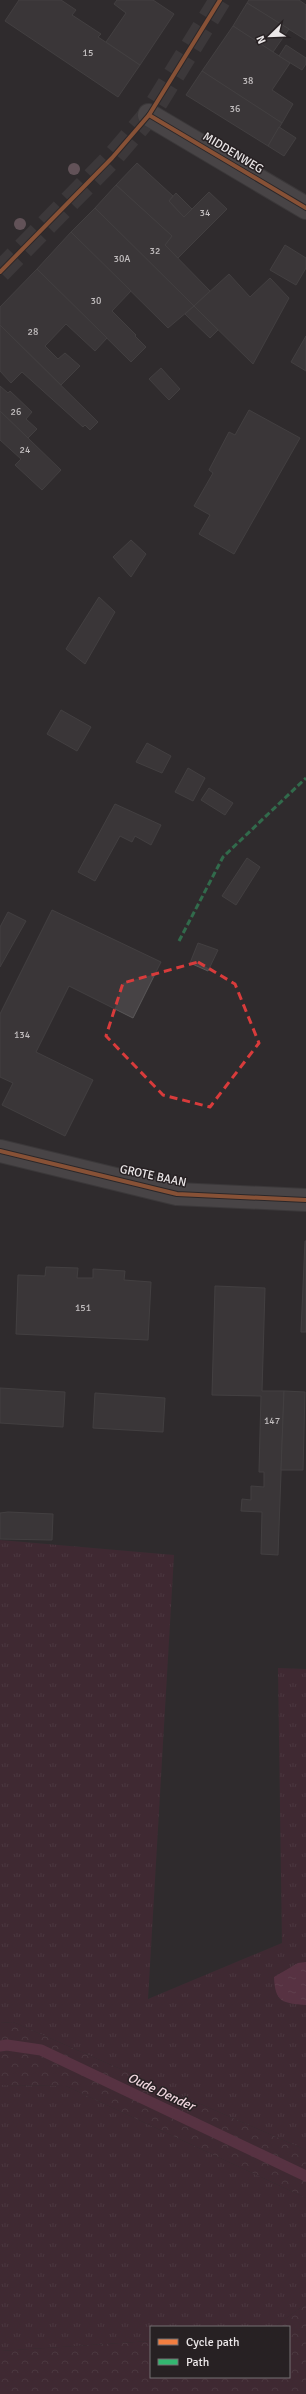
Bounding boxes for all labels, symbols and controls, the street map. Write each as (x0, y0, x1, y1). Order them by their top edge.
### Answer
north arrow (250, 16, 290, 56)
text: N (254, 34, 269, 46)
house number: 15 (83, 47, 93, 59)
house number: 38 (243, 75, 253, 87)
house number: 36 (230, 103, 240, 115)
street label: MIDDENWEG (200, 129, 266, 177)
house number: 34 (200, 207, 211, 219)
house number: 32 (150, 245, 160, 257)
house number: 30A (114, 253, 130, 265)
house number: 30 (91, 295, 101, 307)
house number: 28 (28, 326, 38, 338)
house number: 26 (11, 406, 21, 418)
house number: 24 (20, 444, 31, 456)
house number: 134 (14, 1029, 31, 1041)
street label: GROTE BAAN (118, 1162, 188, 1190)
house number: 151 (75, 1302, 91, 1314)
house number: 147 (264, 1415, 280, 1427)
water label: Oude Dender (125, 2070, 199, 2115)
legend (150, 2326, 290, 2378)
text: Cycle path (186, 2335, 239, 2350)
text: Path (186, 2355, 209, 2370)

